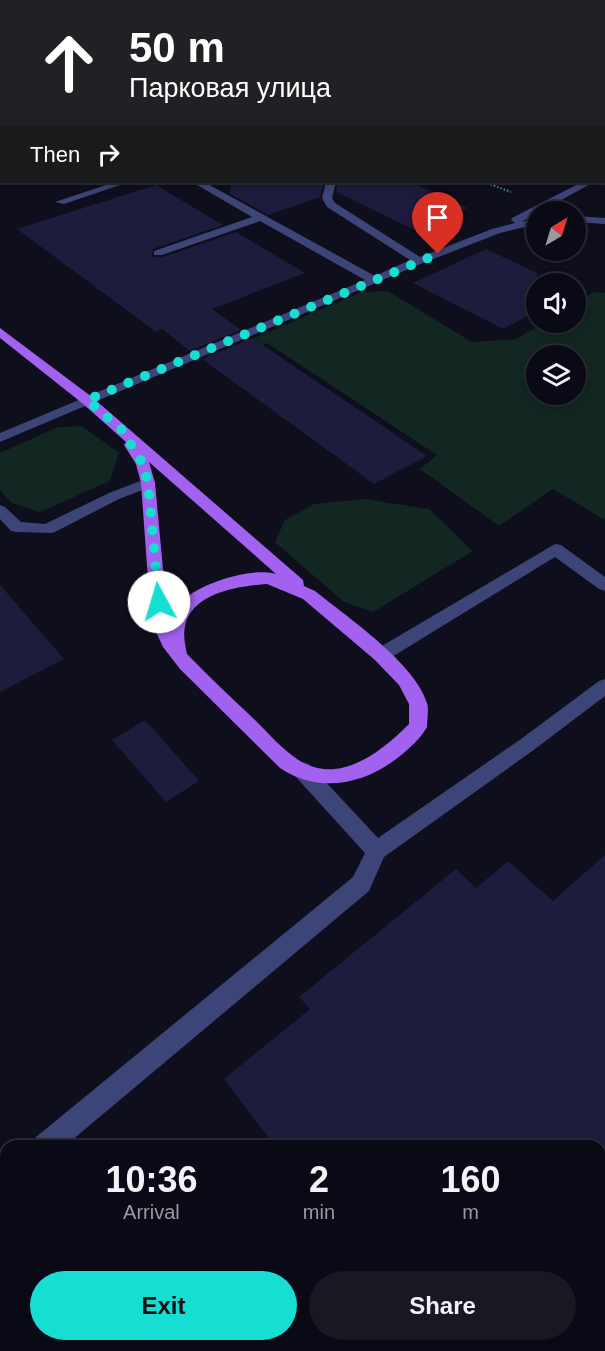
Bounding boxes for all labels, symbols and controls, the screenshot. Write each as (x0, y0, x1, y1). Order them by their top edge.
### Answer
icon: ahead (30, 24, 108, 102)
text: 50 m (129, 24, 225, 71)
text: Парковая улица (129, 73, 331, 103)
icon: right (92, 138, 125, 171)
text: Then (30, 142, 80, 167)
pin (412, 192, 463, 254)
icon: arrive (421, 201, 454, 234)
north arrow (526, 201, 586, 261)
map controls (526, 201, 586, 405)
button: sound (526, 273, 586, 333)
button: layers (526, 345, 586, 405)
position arrow (127, 570, 191, 634)
text: 10:36 (105, 1159, 197, 1200)
text: 2 (309, 1159, 329, 1200)
text: 160 (440, 1159, 501, 1200)
text: Arrival (123, 1201, 180, 1223)
text: min (303, 1201, 335, 1223)
text: m (462, 1201, 479, 1223)
button: Exit (30, 1271, 297, 1340)
button: Share (309, 1271, 576, 1340)

